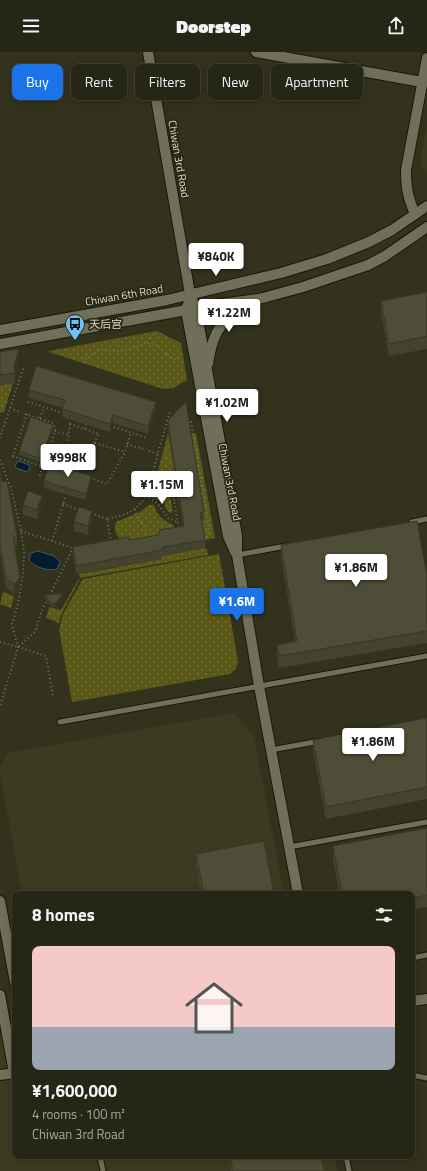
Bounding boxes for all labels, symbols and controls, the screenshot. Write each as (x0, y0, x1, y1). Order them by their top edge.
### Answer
text: Doorstep (176, 13, 251, 40)
icon: menu (20, 15, 42, 37)
icon: share (385, 15, 407, 37)
chip: Buy (12, 64, 63, 100)
chip: Rent (71, 64, 127, 100)
chip: Filters (135, 64, 200, 100)
chip: New (208, 64, 263, 100)
chip: Apartment (271, 64, 363, 100)
street label: Chiwan 3rd Road (164, 119, 194, 199)
pin: ¥840K (188, 243, 244, 277)
text: ¥840K (198, 246, 234, 266)
street label: Chiwan 6th Road (84, 280, 164, 310)
pin: ¥1.22M (196, 299, 262, 333)
text: ¥1.22M (207, 302, 251, 322)
bus stop icon: 天后宫 (64, 313, 86, 341)
place label: 天后宫 (89, 316, 122, 332)
pin: ¥1.02M (194, 389, 260, 423)
text: ¥1.02M (205, 392, 249, 412)
street label: Chiwan 3rd Road (215, 442, 245, 522)
pin: ¥998K (40, 444, 96, 478)
text: ¥998K (50, 447, 86, 467)
pin: ¥1.15M (129, 471, 195, 505)
text: ¥1.15M (140, 474, 184, 494)
pin: ¥1.86M (323, 554, 389, 588)
text: ¥1.86M (334, 557, 378, 577)
pin: ¥1.6M (209, 588, 265, 622)
text: ¥1.6M (219, 591, 255, 611)
pin: ¥1.86M (340, 728, 406, 762)
text: ¥1.86M (351, 731, 395, 751)
text: 8 homes (32, 902, 95, 928)
icon: filters (373, 904, 395, 926)
icon: home (178, 972, 250, 1044)
text: ¥1,600,000 (32, 1078, 117, 1104)
text: 4 rooms · 100 m² (32, 1104, 125, 1124)
text: Chiwan 3rd Road (32, 1124, 125, 1144)

